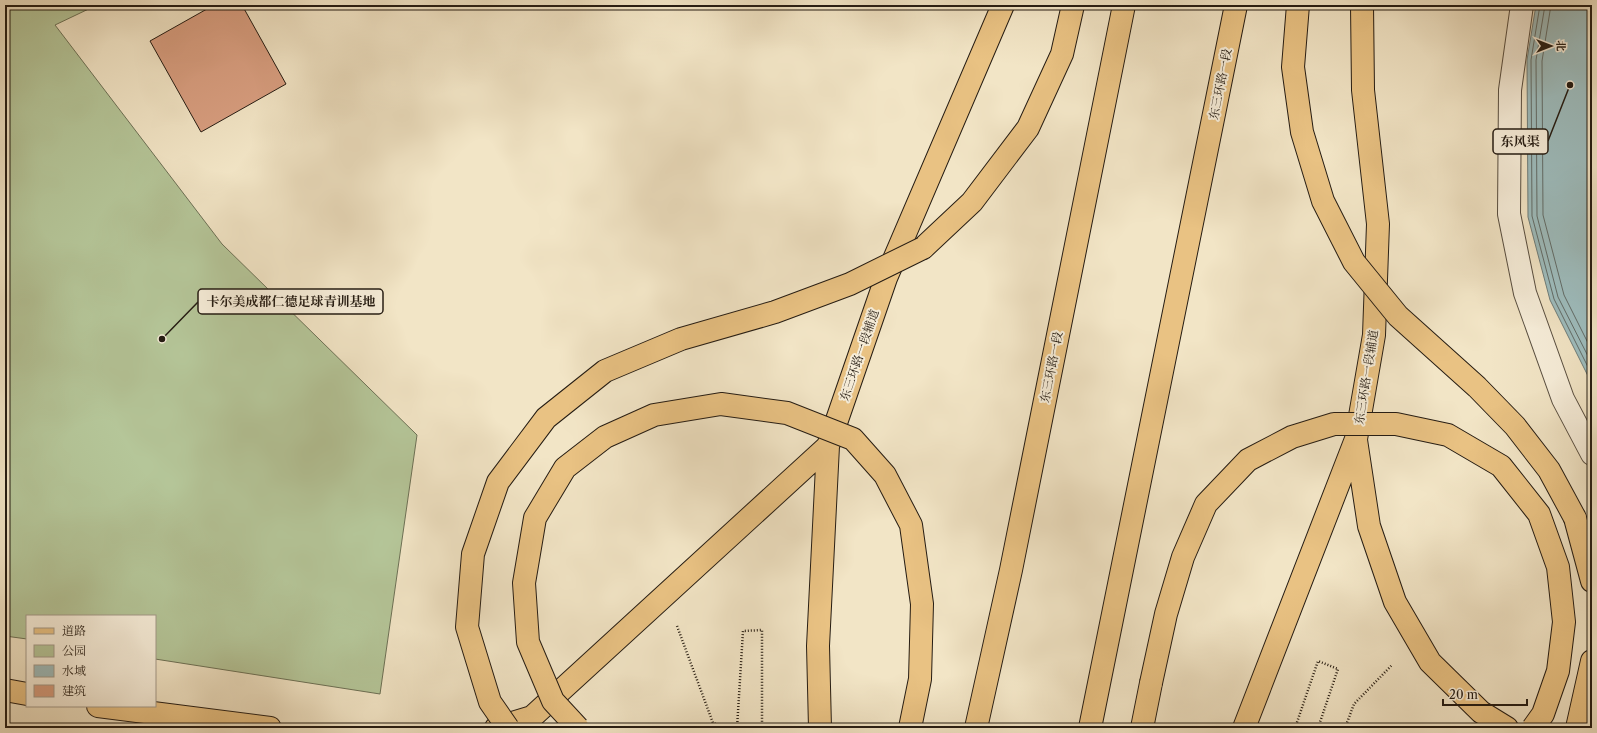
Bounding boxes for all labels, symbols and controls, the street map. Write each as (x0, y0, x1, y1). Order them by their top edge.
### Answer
north arrow (1531, 26, 1571, 66)
text: 北 (1554, 41, 1568, 52)
street label: 东三环路一段 (1206, 47, 1234, 121)
callout: 东风渠 (1493, 129, 1548, 154)
text: 东风渠 (1500, 133, 1540, 149)
callout: 卡尔美成都仁德足球青训基地 (198, 289, 383, 314)
text: 卡尔美成都仁德足球青训基地 (206, 293, 376, 309)
street label: 东三环路一段辅道 (836, 307, 882, 403)
street label: 东三环路一段辅道 (1351, 328, 1381, 426)
street label: 东三环路一段 (1037, 330, 1065, 404)
legend (26, 615, 156, 707)
text: 道路 (62, 623, 86, 638)
text: 公园 (62, 643, 86, 658)
text: 水域 (62, 663, 86, 678)
scale bar (1443, 681, 1527, 707)
text: 建筑 (62, 683, 86, 698)
text: 20 m (1449, 687, 1478, 702)

